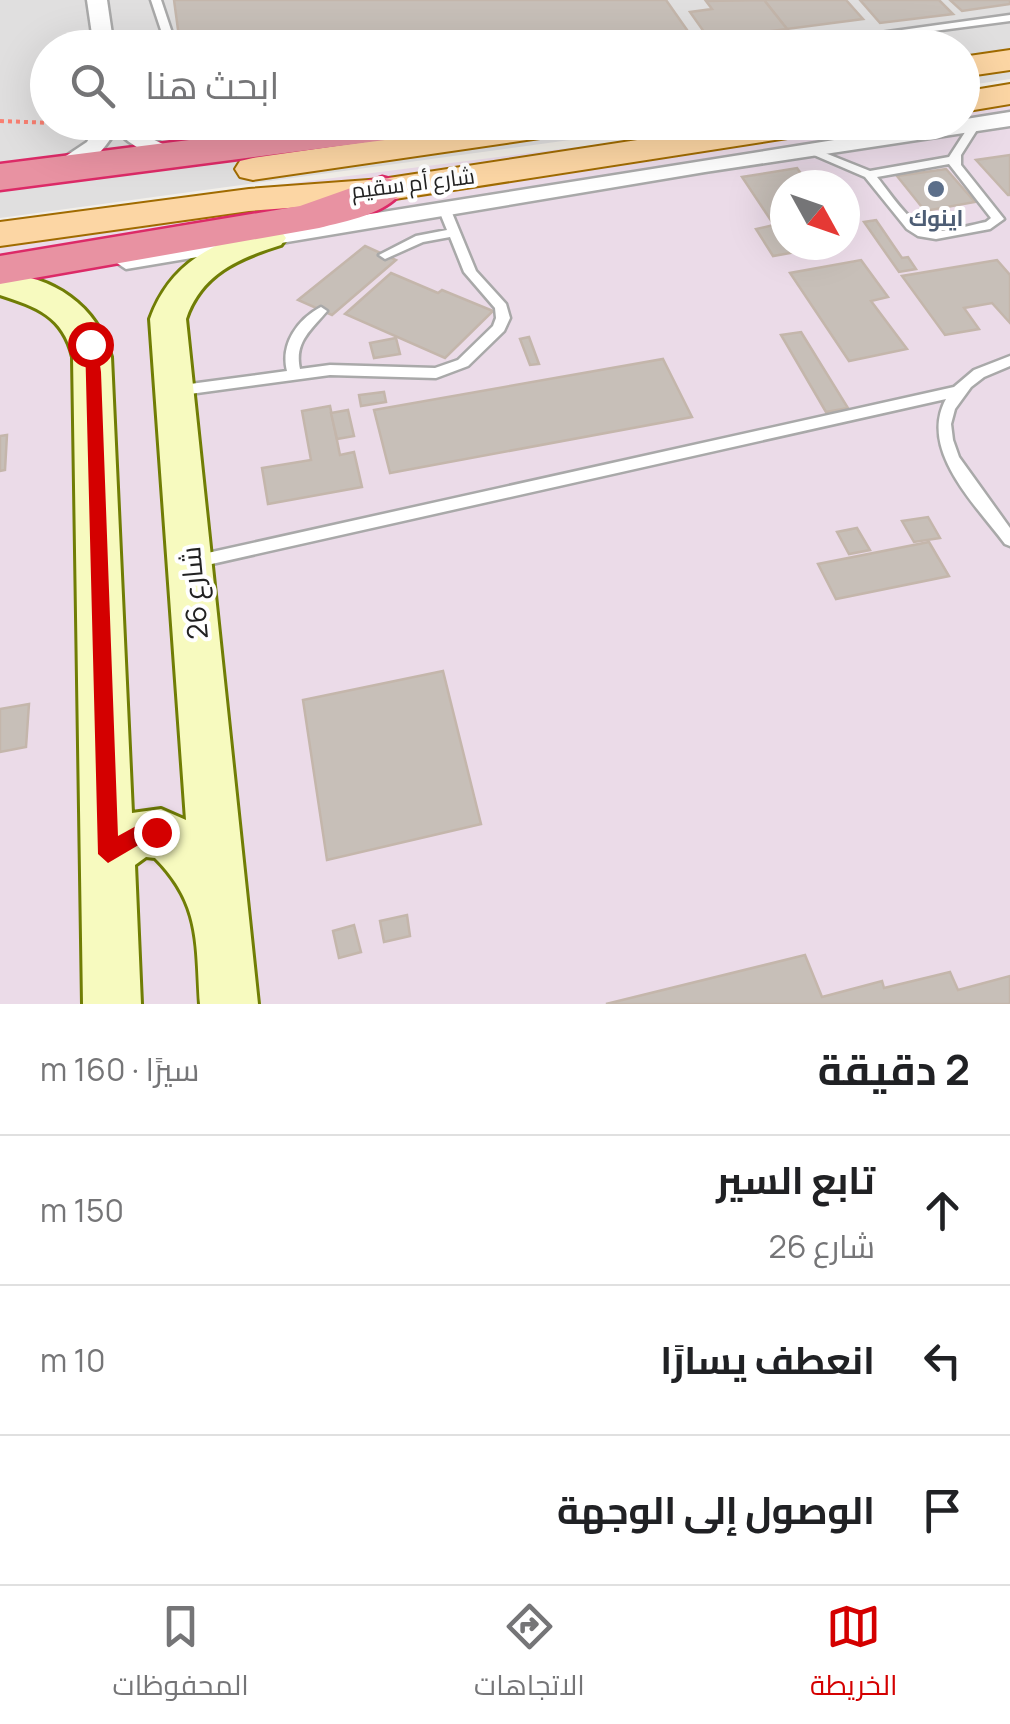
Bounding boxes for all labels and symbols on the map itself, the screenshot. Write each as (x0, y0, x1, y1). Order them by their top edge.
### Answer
street label: شارع أم سقيم (349, 161, 477, 206)
north arrow (770, 170, 860, 260)
marker: اينوك (925, 178, 947, 200)
place label: اينوك (909, 203, 963, 233)
route start (68, 322, 114, 368)
street label: شارع 26 (170, 545, 217, 641)
route end (134, 810, 180, 856)

